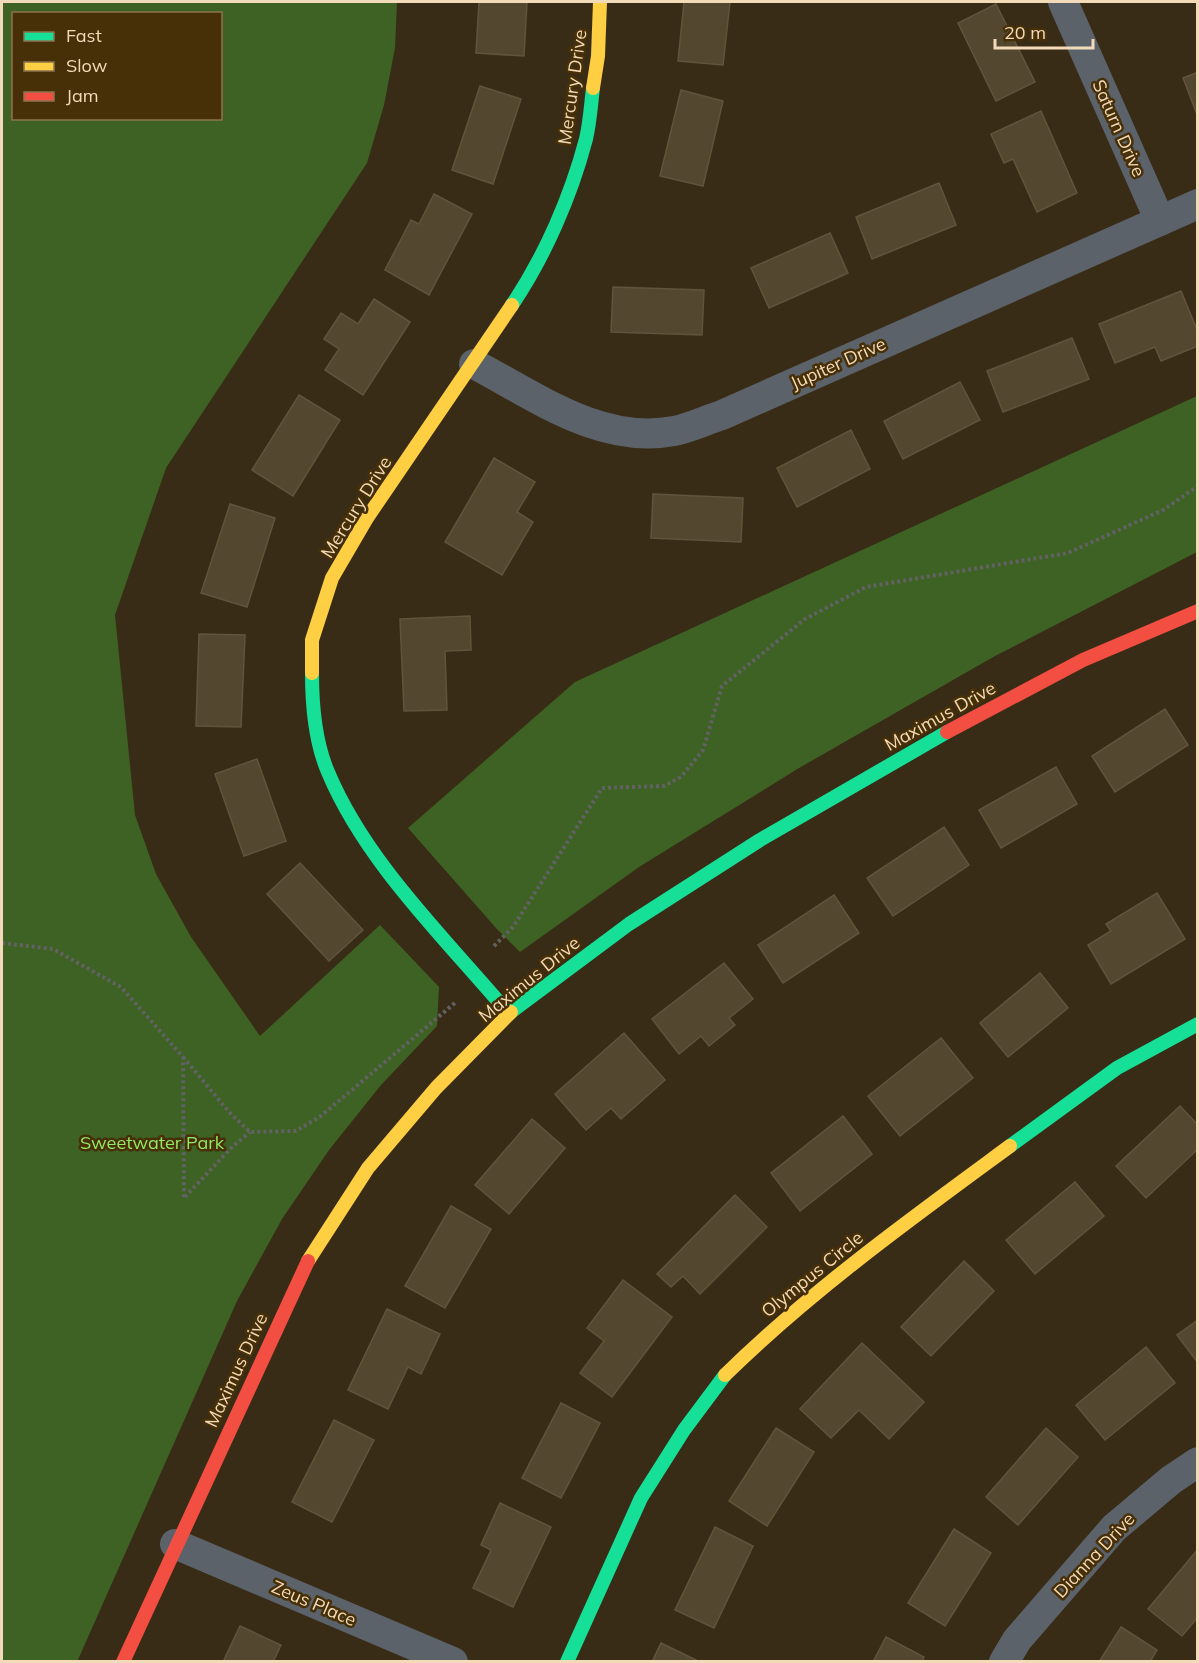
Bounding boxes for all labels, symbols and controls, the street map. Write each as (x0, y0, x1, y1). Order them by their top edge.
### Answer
legend (12, 12, 222, 120)
scale bar (995, 12, 1092, 50)
text: 20 m (1004, 21, 1046, 44)
text: Fast (66, 24, 102, 47)
street label: Mercury Drive (553, 28, 591, 146)
text: Slow (66, 54, 108, 77)
street label: Saturn Drive (1087, 76, 1151, 180)
text: Jam (66, 84, 99, 107)
street label: Jupiter Drive (787, 332, 889, 394)
street label: Mercury Drive (316, 452, 396, 562)
street label: Maximus Drive (880, 676, 1000, 756)
street label: Maximus Drive (474, 931, 584, 1027)
park label: Sweetwater Park (80, 1131, 225, 1154)
street label: Olympus Circle (756, 1226, 868, 1322)
street label: Maximus Drive (199, 1309, 273, 1431)
street label: Dianna Drive (1049, 1507, 1139, 1603)
street label: Zeus Place (268, 1575, 360, 1631)

